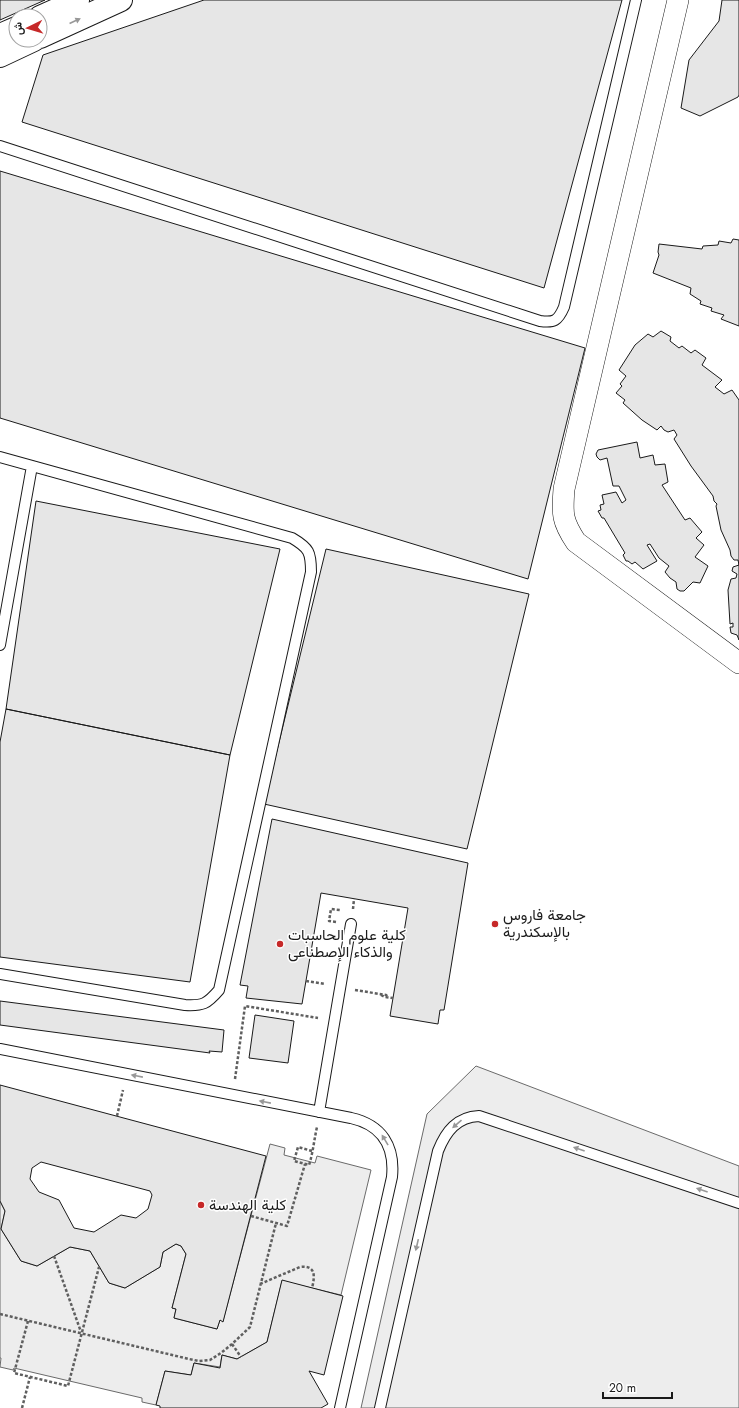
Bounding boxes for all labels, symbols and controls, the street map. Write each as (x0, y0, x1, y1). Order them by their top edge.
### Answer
north arrow (8, 8, 48, 48)
one-way arrow (70, 18, 81, 24)
text: ش (9, 22, 27, 36)
place label: جامعة فاروس بالإسكندرية (503, 904, 586, 943)
marker: جامعة فاروس بالإسكندرية (490, 919, 500, 929)
place label: كلية علوم الحاسبات والذكاء الإصطناعى (288, 924, 406, 963)
marker: كلية علوم الحاسبات والذكاء الإصطناعى (275, 939, 285, 949)
one-way arrow (131, 1073, 143, 1079)
one-way arrow (259, 1098, 271, 1104)
one-way arrow (451, 1119, 462, 1128)
one-way arrow (381, 1135, 389, 1145)
one-way arrow (572, 1146, 584, 1152)
one-way arrow (696, 1187, 708, 1193)
place label: كلية الهندسة (209, 1194, 286, 1216)
marker: كلية الهندسة (196, 1200, 206, 1210)
one-way arrow (414, 1240, 420, 1252)
scale bar (603, 1374, 672, 1400)
text: 20 m (609, 1379, 636, 1397)

